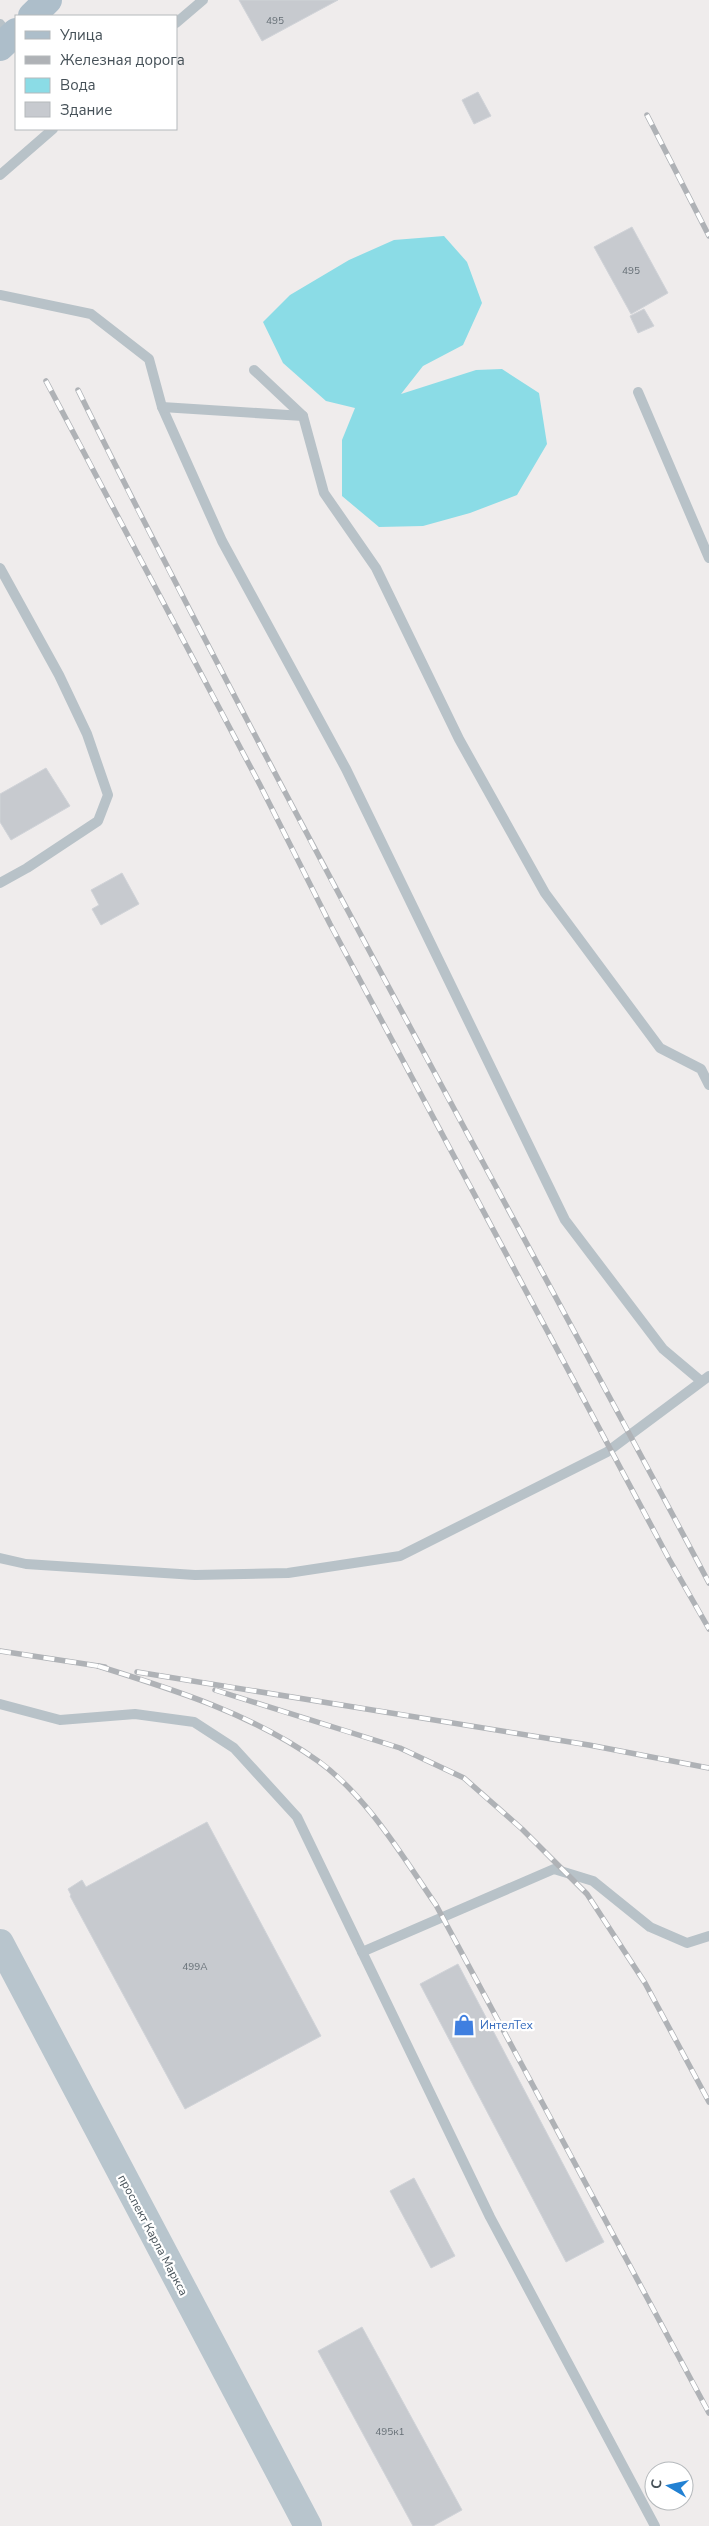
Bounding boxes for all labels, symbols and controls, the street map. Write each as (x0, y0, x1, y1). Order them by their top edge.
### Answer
house number: 495 (266, 14, 284, 28)
legend (15, 15, 178, 130)
text: Улица (59, 25, 103, 45)
text: Железная дорога (60, 50, 185, 70)
text: Вода (60, 75, 96, 95)
text: Здание (60, 100, 112, 120)
house number: 495 (622, 264, 640, 278)
house number: 499А (182, 1960, 208, 1974)
shop icon: ИнтелТех (451, 2012, 477, 2038)
place label: ИнтелТех (480, 2017, 533, 2033)
street label: проспект Карла Маркса (114, 2172, 192, 2298)
house number: 495к1 (375, 2425, 405, 2439)
north arrow (644, 2461, 694, 2511)
text: С (647, 2477, 667, 2490)

